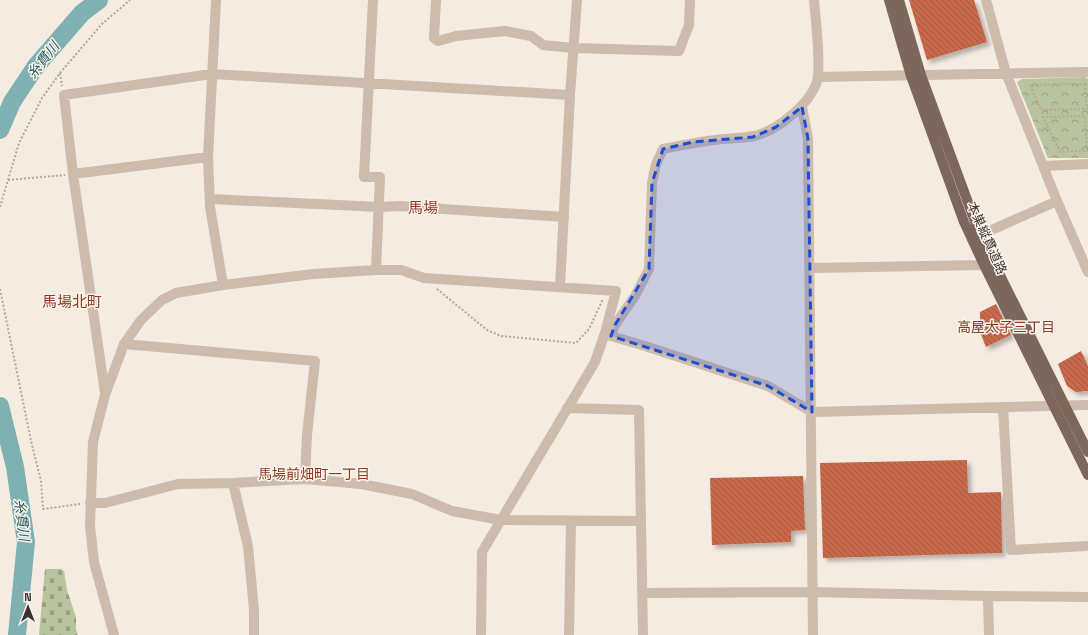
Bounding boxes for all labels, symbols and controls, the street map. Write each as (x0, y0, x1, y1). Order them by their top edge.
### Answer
water label: 糸貫川 (23, 36, 64, 82)
district label: 馬場 (408, 198, 438, 217)
street label: 本巣縦貫道路 (963, 199, 1011, 277)
district label: 馬場北町 (42, 292, 102, 311)
district label: 高屋太子三丁目 (957, 318, 1055, 336)
district label: 馬場前畑町一丁目 (258, 465, 370, 483)
water label: 糸貫川 (11, 498, 34, 544)
north arrow (8, 587, 48, 627)
text: N (24, 590, 32, 604)

